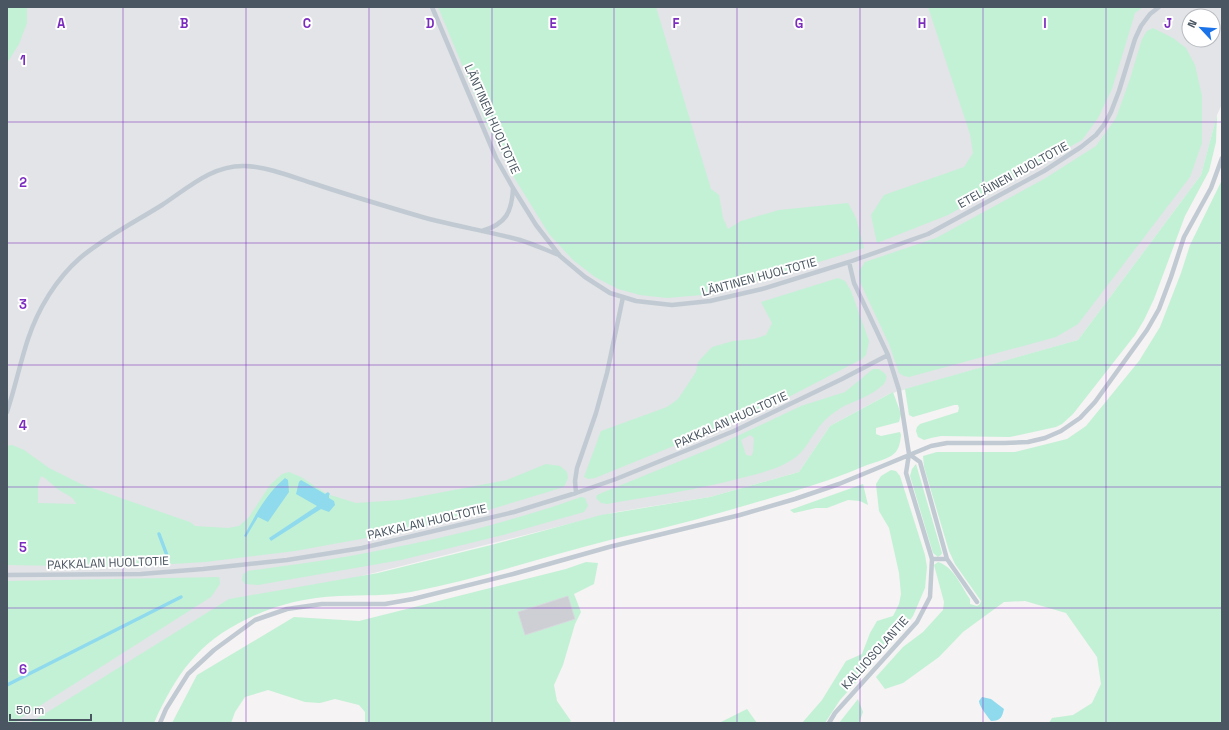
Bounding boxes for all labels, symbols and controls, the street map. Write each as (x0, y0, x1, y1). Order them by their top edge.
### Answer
north arrow (1181, 8, 1221, 48)
text: A (57, 15, 66, 32)
text: B (180, 15, 189, 32)
text: C (303, 15, 311, 32)
text: D (426, 15, 435, 32)
text: E (549, 15, 557, 32)
text: F (673, 15, 680, 32)
text: G (795, 15, 803, 32)
text: H (918, 15, 926, 32)
text: I (1043, 15, 1047, 32)
text: J (1164, 15, 1172, 32)
text: N (1184, 17, 1200, 30)
text: 1 (20, 52, 26, 69)
street label: LÄNTINEN HUOLTOTIE (461, 62, 523, 177)
street label: ETELÄINEN HUOLTOTIE (955, 138, 1071, 212)
text: 2 (19, 174, 27, 191)
street label: LÄNTINEN HUOLTOTIE (700, 254, 818, 300)
text: 3 (19, 296, 27, 313)
street label: PAKKALAN HUOLTOTIE (672, 388, 790, 452)
text: 4 (19, 417, 27, 434)
street label: PAKKALAN HUOLTOTIE (366, 500, 488, 544)
text: 5 (19, 539, 27, 556)
street label: PAKKALAN HUOLTOTIE (47, 553, 169, 573)
street label: KALLIOSOLANTIE (838, 613, 912, 693)
text: 6 (19, 661, 27, 678)
scale bar (10, 696, 91, 722)
text: 50 m (16, 702, 44, 718)

